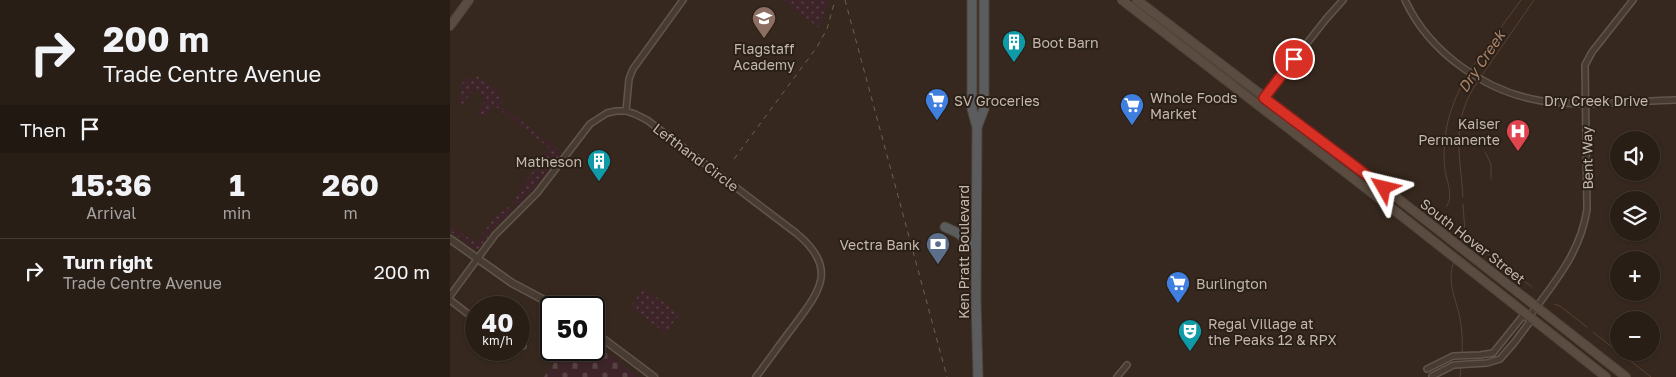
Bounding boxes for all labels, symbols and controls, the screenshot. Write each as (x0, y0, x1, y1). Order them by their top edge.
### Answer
school or university icon: Flagstaff Academy (751, 5, 777, 39)
text: 200 m (103, 18, 209, 60)
icon: right (20, 20, 85, 85)
water label: Dry Creek (1454, 25, 1510, 96)
building icon: Boot Barn (1001, 29, 1027, 63)
place label: Boot Barn (1032, 34, 1099, 51)
pin (1273, 38, 1315, 80)
place label: Flagstaff Academy (733, 40, 795, 73)
icon: arrive (1280, 45, 1308, 73)
text: Trade Centre Avenue (103, 60, 321, 87)
supermarket icon: SV Groceries (924, 87, 950, 121)
place label: Whole Foods Market (1150, 89, 1237, 122)
place label: SV Groceries (954, 92, 1040, 109)
supermarket icon: Whole Foods Market (1119, 92, 1145, 126)
street label: Dry Creek Drive (1544, 92, 1648, 109)
icon: arrive (76, 115, 104, 143)
place label: Kaiser Permanente (1418, 115, 1501, 148)
text: Then (20, 118, 66, 141)
hospital icon: Kaiser Permanente (1505, 118, 1531, 152)
street label: Lefthand Circle (650, 119, 742, 195)
street label: Bent Way (1578, 126, 1596, 190)
map controls (1610, 131, 1660, 361)
button: sound (1610, 131, 1660, 181)
building icon: Matheson (586, 148, 612, 182)
place label: Matheson (515, 153, 582, 170)
position arrow (1357, 161, 1409, 213)
text: 15:36 (71, 167, 152, 203)
text: 1 (229, 167, 245, 203)
text: 260 (322, 167, 379, 203)
street label: Ken Pratt Boulevard (955, 185, 972, 319)
button: layers (1610, 191, 1660, 241)
street label: South Hover Street (1417, 195, 1529, 287)
text: Arrival (86, 203, 136, 223)
text: min (223, 203, 251, 223)
text: m (343, 203, 358, 223)
bank icon: Vectra Bank (925, 231, 951, 265)
place label: Vectra Bank (840, 236, 920, 253)
text: Turn right (63, 250, 153, 273)
button: + (1610, 251, 1660, 301)
icon: right (20, 257, 48, 285)
text: 200 m (374, 260, 430, 283)
supermarket icon: Burlington (1165, 270, 1191, 304)
text: Trade Centre Avenue (63, 273, 222, 293)
place label: Burlington (1196, 275, 1267, 292)
speed limit sign: 50 (540, 296, 605, 361)
text: 40 (482, 307, 513, 338)
button: − (1610, 311, 1660, 361)
place label: Regal Village at the Peaks 12 & RPX (1208, 315, 1337, 348)
theatre icon: Regal Village at the Peaks 12 & RPX (1177, 318, 1203, 352)
text: km/h (482, 333, 513, 348)

